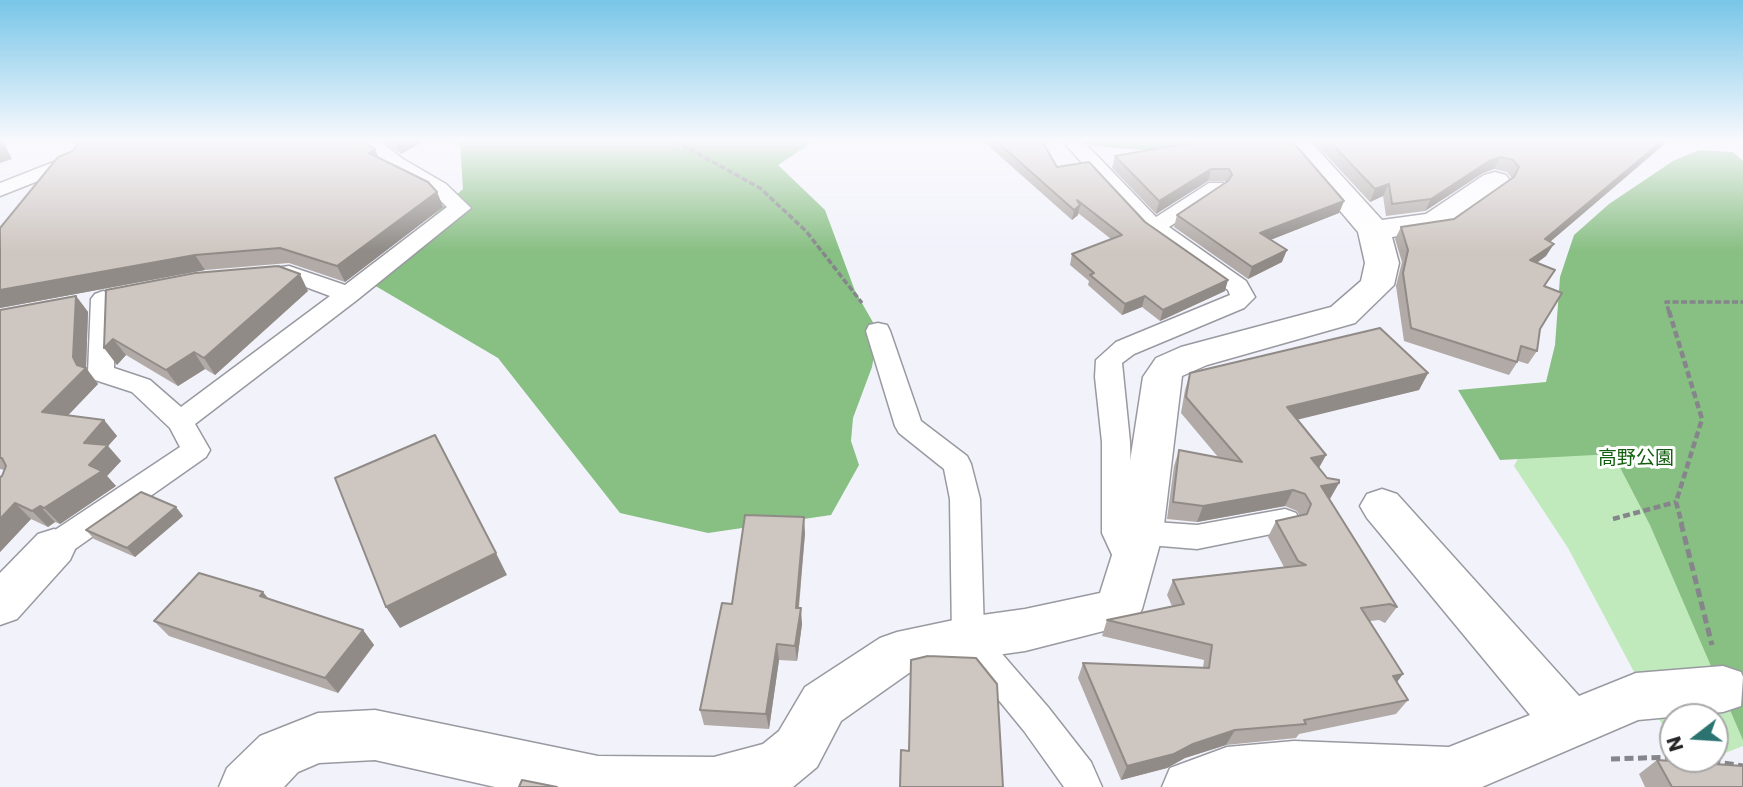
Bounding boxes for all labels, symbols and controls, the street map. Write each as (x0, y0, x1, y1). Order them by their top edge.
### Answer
park label: 高野公園 (1598, 448, 1674, 470)
north arrow (1659, 703, 1729, 773)
text: N (1660, 733, 1690, 754)

